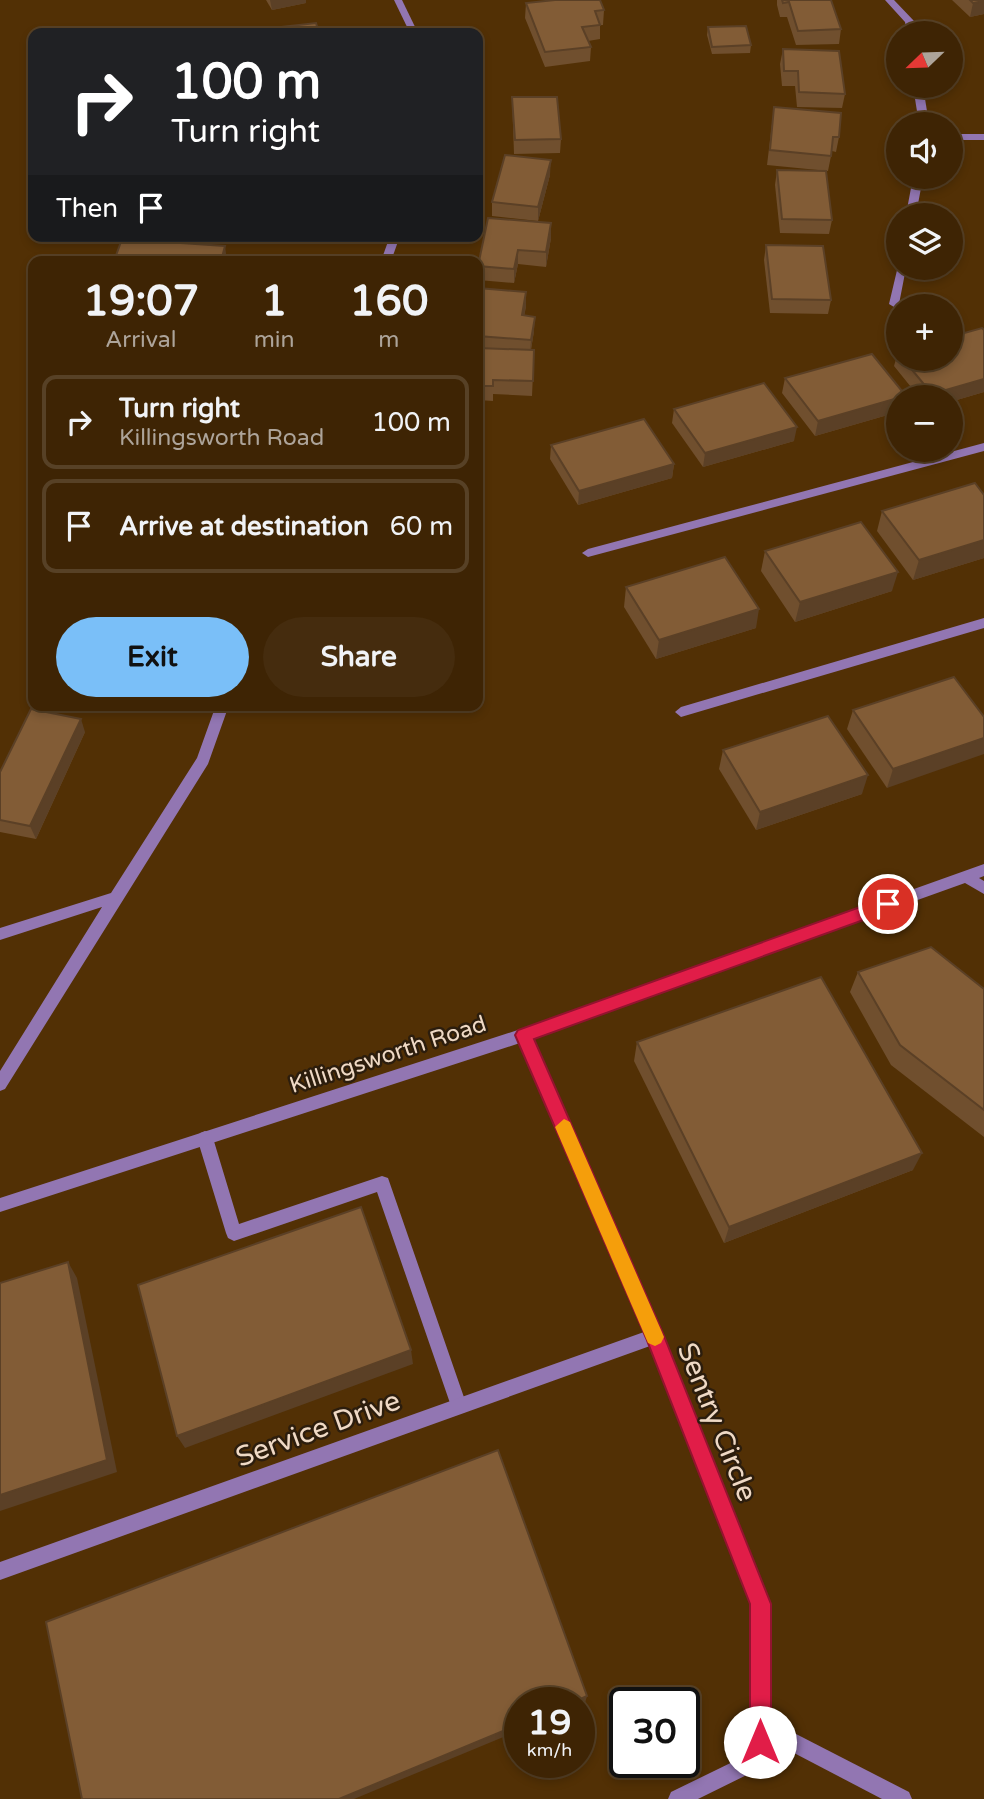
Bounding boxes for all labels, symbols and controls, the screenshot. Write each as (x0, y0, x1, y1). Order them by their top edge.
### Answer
north arrow (886, 21, 962, 98)
map controls (886, 21, 963, 462)
text: 100 m (171, 53, 321, 112)
icon: right (56, 56, 147, 147)
button: sound (886, 112, 963, 189)
text: Turn right (171, 113, 320, 151)
icon: arrive (132, 189, 170, 227)
text: Then (56, 193, 118, 224)
button: layers (886, 203, 963, 280)
text: 19:07 (83, 276, 199, 327)
text: 1 (261, 276, 287, 327)
text: 160 (349, 276, 428, 327)
button: + (886, 294, 963, 371)
text: Arrival (105, 326, 176, 354)
text: min (254, 326, 295, 354)
text: m (378, 326, 399, 354)
button: − (886, 385, 963, 462)
text: Turn right (119, 393, 240, 424)
icon: right (60, 403, 98, 441)
text: 100 m (371, 407, 451, 438)
text: Killingsworth Road (119, 424, 324, 452)
icon: arrive (60, 507, 98, 545)
text: Arrive at destination (119, 511, 369, 542)
text: 60 m (390, 511, 453, 542)
button: Exit (56, 617, 249, 697)
button: Share (263, 617, 455, 697)
pin (858, 874, 918, 934)
icon: arrive (869, 885, 907, 923)
street label: Killingsworth Road (286, 1010, 490, 1100)
street label: Sentry Circle (670, 1338, 764, 1506)
street label: Service Drive (231, 1384, 405, 1474)
speed limit sign: 30 (609, 1687, 700, 1778)
text: 19 (528, 1702, 571, 1744)
position arrow (723, 1705, 797, 1779)
text: km/h (527, 1739, 572, 1761)

